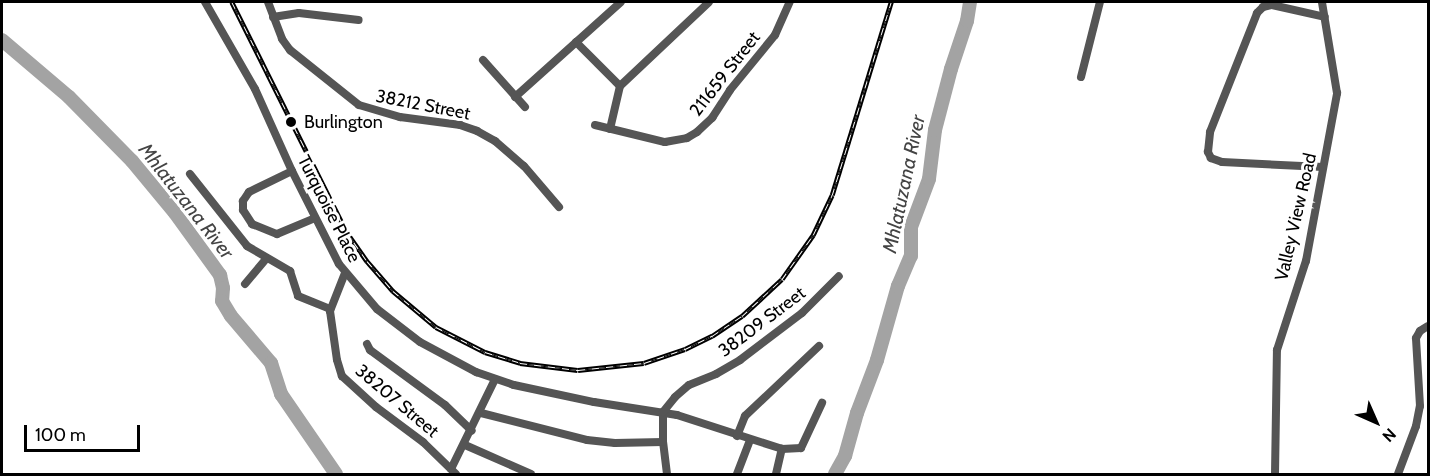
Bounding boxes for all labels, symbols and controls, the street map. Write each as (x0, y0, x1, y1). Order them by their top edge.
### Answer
street label: 211659 Street (685, 27, 765, 121)
street label: 38212 Street (374, 85, 472, 125)
place label: Burlington (304, 111, 383, 133)
marker: Burlington (282, 113, 300, 131)
water label: Mhlatuzana River (878, 113, 930, 255)
water label: Mhlatuzana River (133, 138, 239, 264)
street label: Valley View Road (1271, 151, 1321, 283)
street label: Turquoise Place (293, 152, 365, 266)
street label: 38209 Street (714, 282, 810, 362)
street label: 38207 Street (351, 360, 443, 442)
north arrow (1346, 392, 1406, 452)
scale bar (27, 413, 142, 451)
text: 100 m (35, 424, 86, 446)
text: N (1378, 424, 1400, 446)

